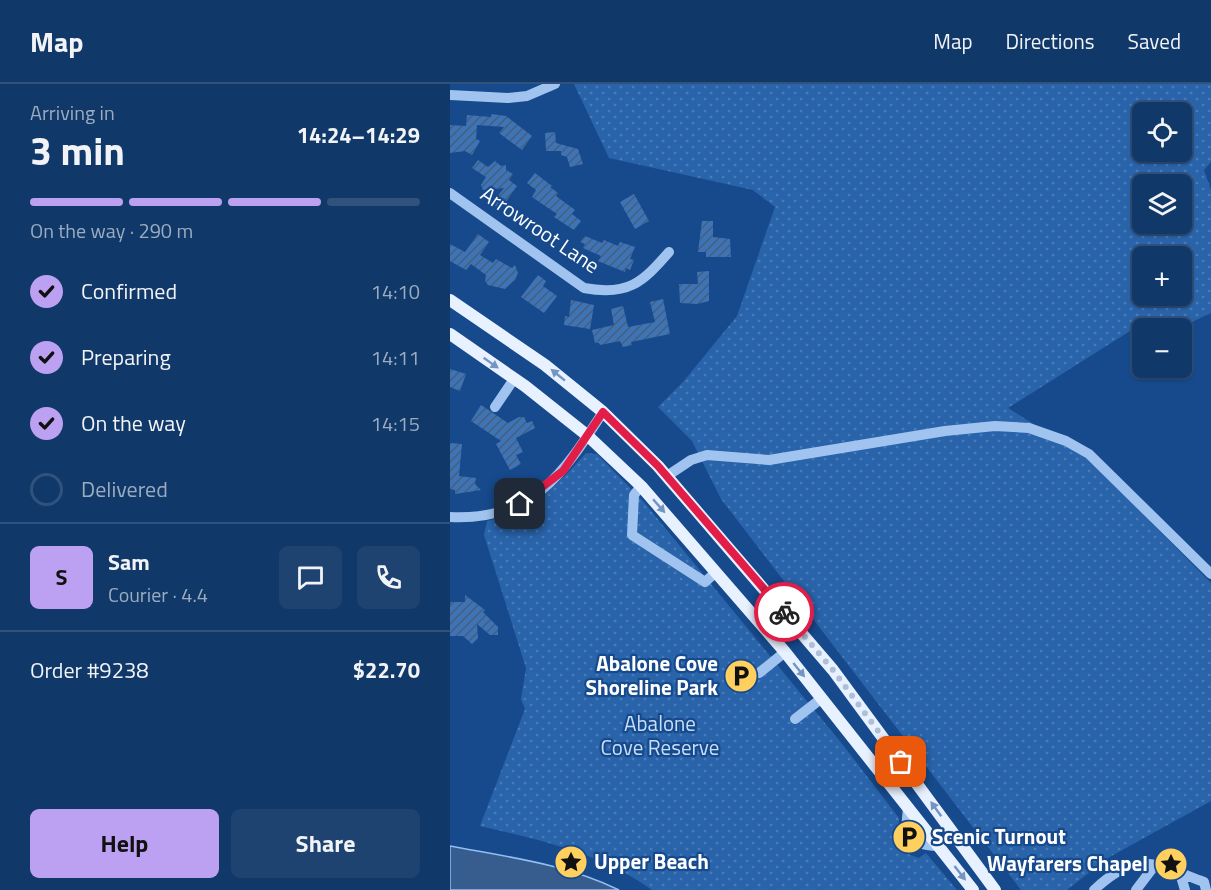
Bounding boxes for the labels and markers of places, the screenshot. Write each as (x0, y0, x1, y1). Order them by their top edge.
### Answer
pin (494, 478, 545, 529)
place label: Abalone Cove Shoreline Park (586, 647, 718, 703)
parking icon: Abalone Cove Shoreline Park (723, 658, 759, 694)
pin (875, 736, 926, 787)
parking icon: Scenic Turnout (891, 819, 927, 855)
place label: Scenic Turnout (932, 820, 1066, 852)
place icon: Upper Beach (553, 844, 589, 880)
place label: Upper Beach (594, 845, 709, 877)
place icon: Wayfarers Chapel (1153, 846, 1189, 882)
place label: Wayfarers Chapel (987, 847, 1148, 879)

